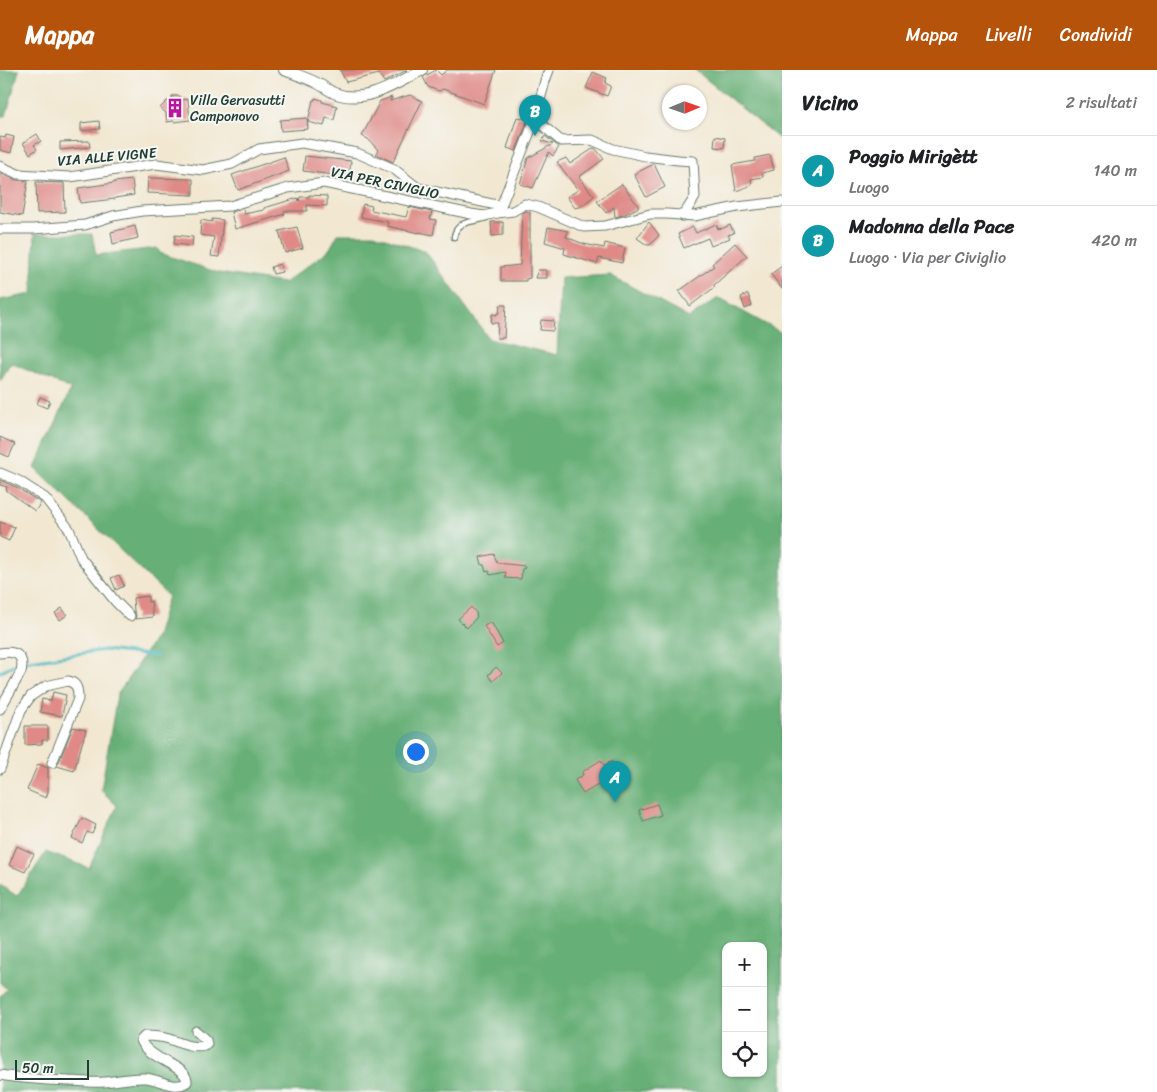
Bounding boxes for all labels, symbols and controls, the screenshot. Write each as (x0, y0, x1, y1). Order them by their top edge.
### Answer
text: Mappa (25, 14, 94, 56)
text: Mappa (906, 19, 958, 51)
text: Livelli (986, 19, 1032, 51)
text: Condividi (1060, 19, 1132, 51)
text: Vicino (802, 84, 858, 122)
north arrow (662, 85, 707, 130)
place label: Villa Gervasutti Camponovo (190, 88, 286, 129)
text: 2 risultati (1066, 88, 1137, 117)
pin: B (519, 95, 551, 136)
building icon: Villa Gervasutti Camponovo (164, 97, 186, 119)
street label: VIA ALLE VIGNE (57, 140, 159, 174)
text: Poggio Mirigètt (849, 140, 978, 173)
text: A (813, 156, 823, 185)
text: 140 m (1094, 156, 1137, 185)
street label: VIA PER CIVIGLIO (329, 159, 441, 207)
text: Luogo (849, 173, 889, 202)
text: Madonna della Pace (849, 210, 1014, 243)
text: B (813, 226, 823, 255)
text: 420 m (1091, 226, 1137, 255)
text: Luogo · Via per Civiglio (849, 243, 1006, 272)
your location (403, 739, 429, 765)
pin: A (599, 761, 631, 802)
map controls (722, 942, 767, 1077)
button: + (722, 942, 767, 987)
button: − (722, 987, 767, 1032)
button: locate (722, 1032, 767, 1077)
text: 50 m (22, 1056, 54, 1081)
scale bar (15, 1057, 89, 1080)

